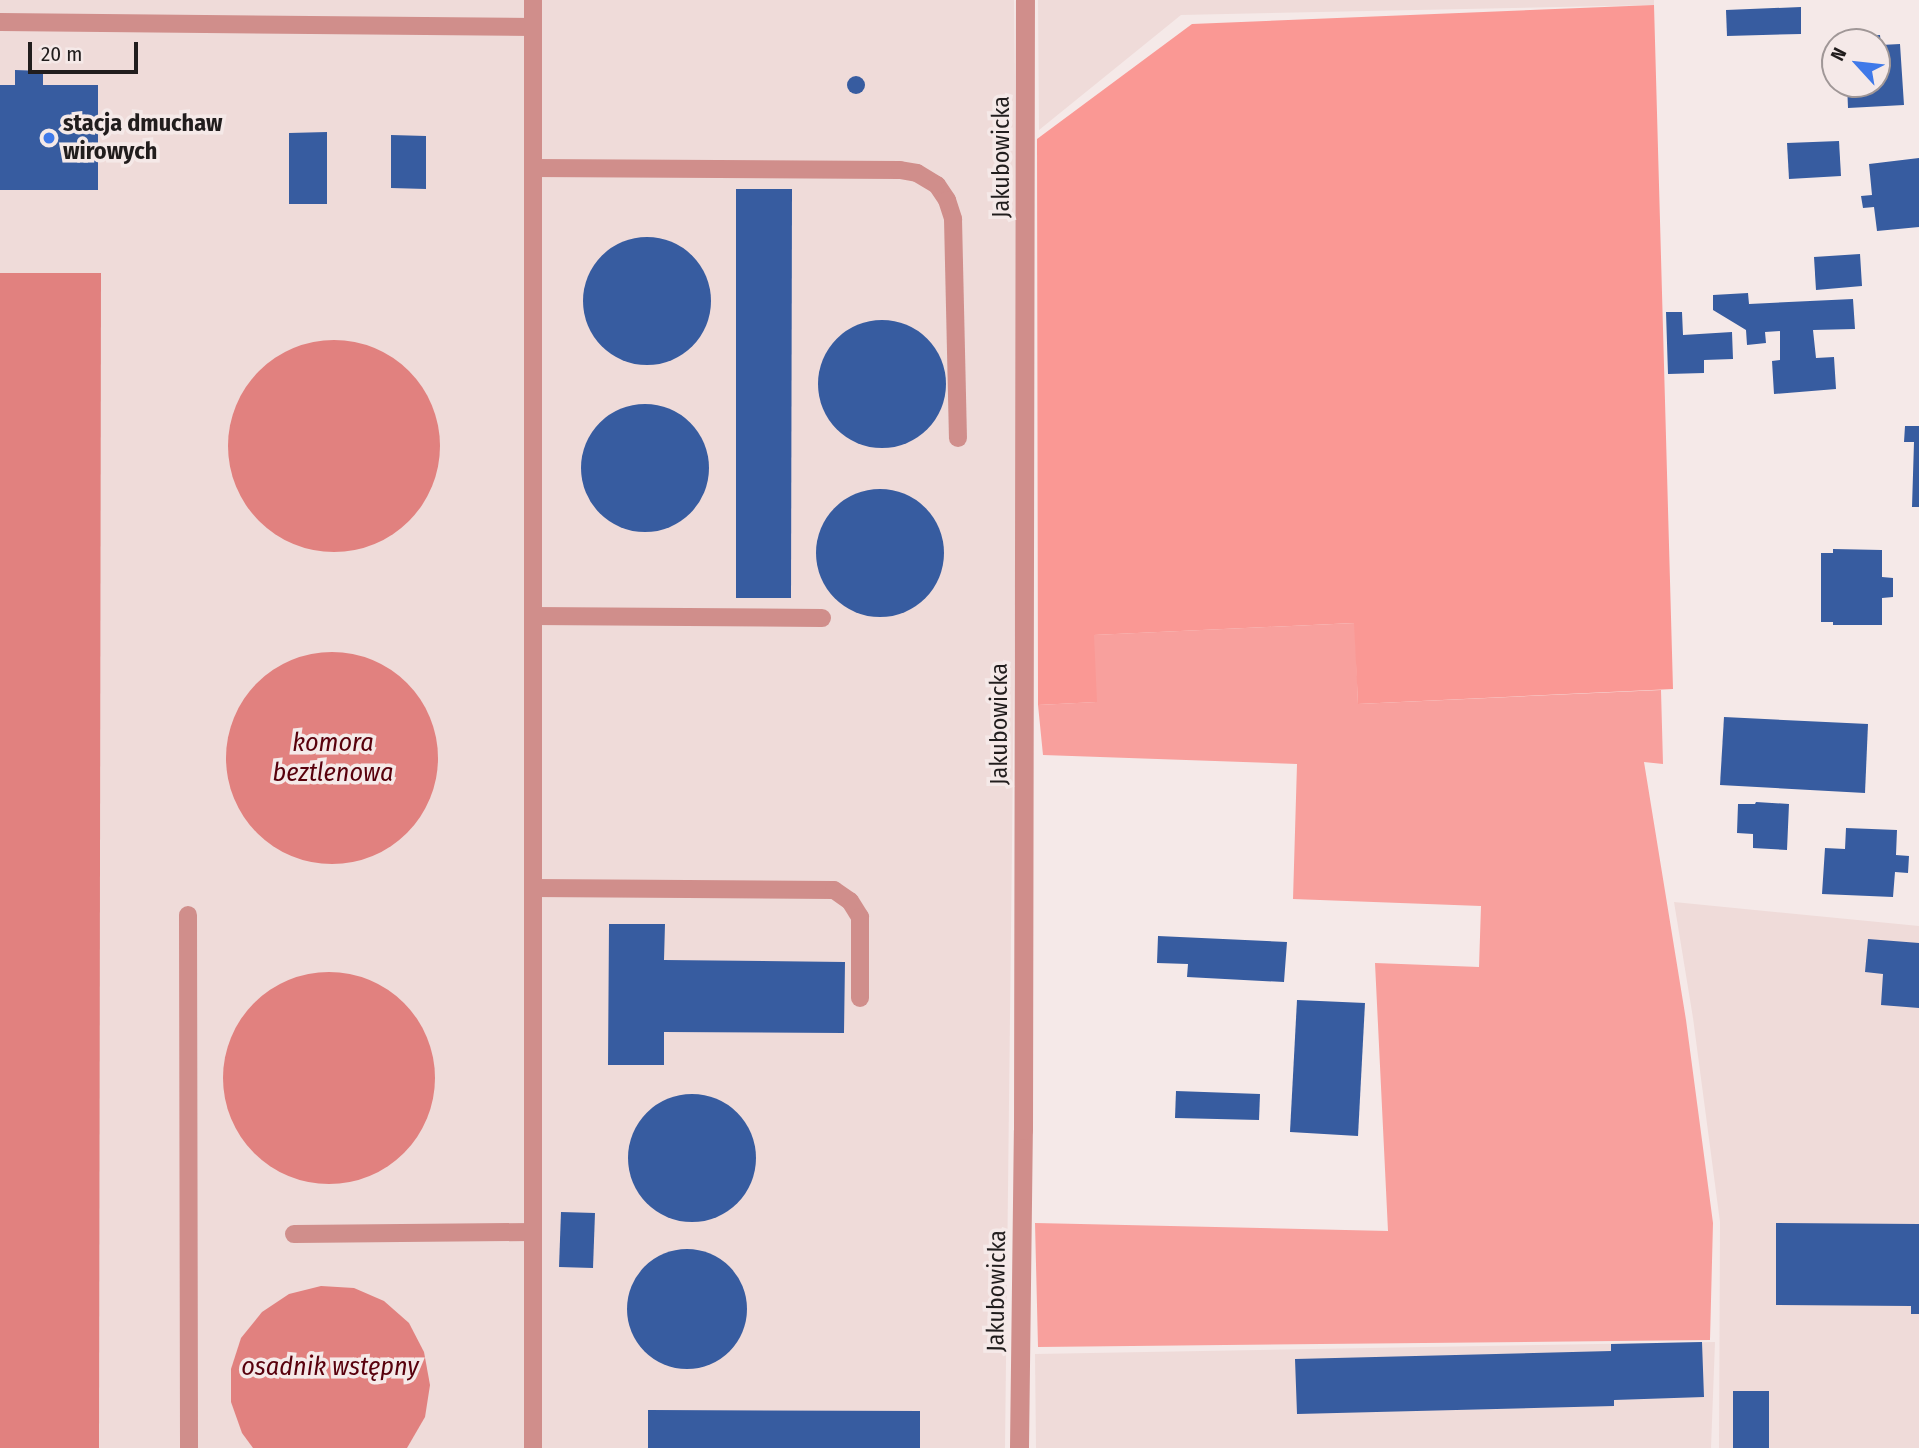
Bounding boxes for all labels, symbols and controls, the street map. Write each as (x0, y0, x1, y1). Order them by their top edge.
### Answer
scale bar (32, 28, 142, 72)
north arrow (1821, 28, 1891, 98)
text: 20 m (41, 41, 82, 67)
text: N (1826, 44, 1851, 64)
street label: Jakubowicka (988, 96, 1016, 218)
place label: stacja dmuchaw wirowych (63, 110, 222, 166)
marker: stacja dmuchaw wirowych (41, 130, 57, 146)
street label: Jakubowicka (986, 663, 1014, 785)
water label: komora beztlenowa (273, 727, 393, 788)
street label: Jakubowicka (982, 1230, 1012, 1352)
water label: osadnik wstępny (241, 1351, 419, 1383)

